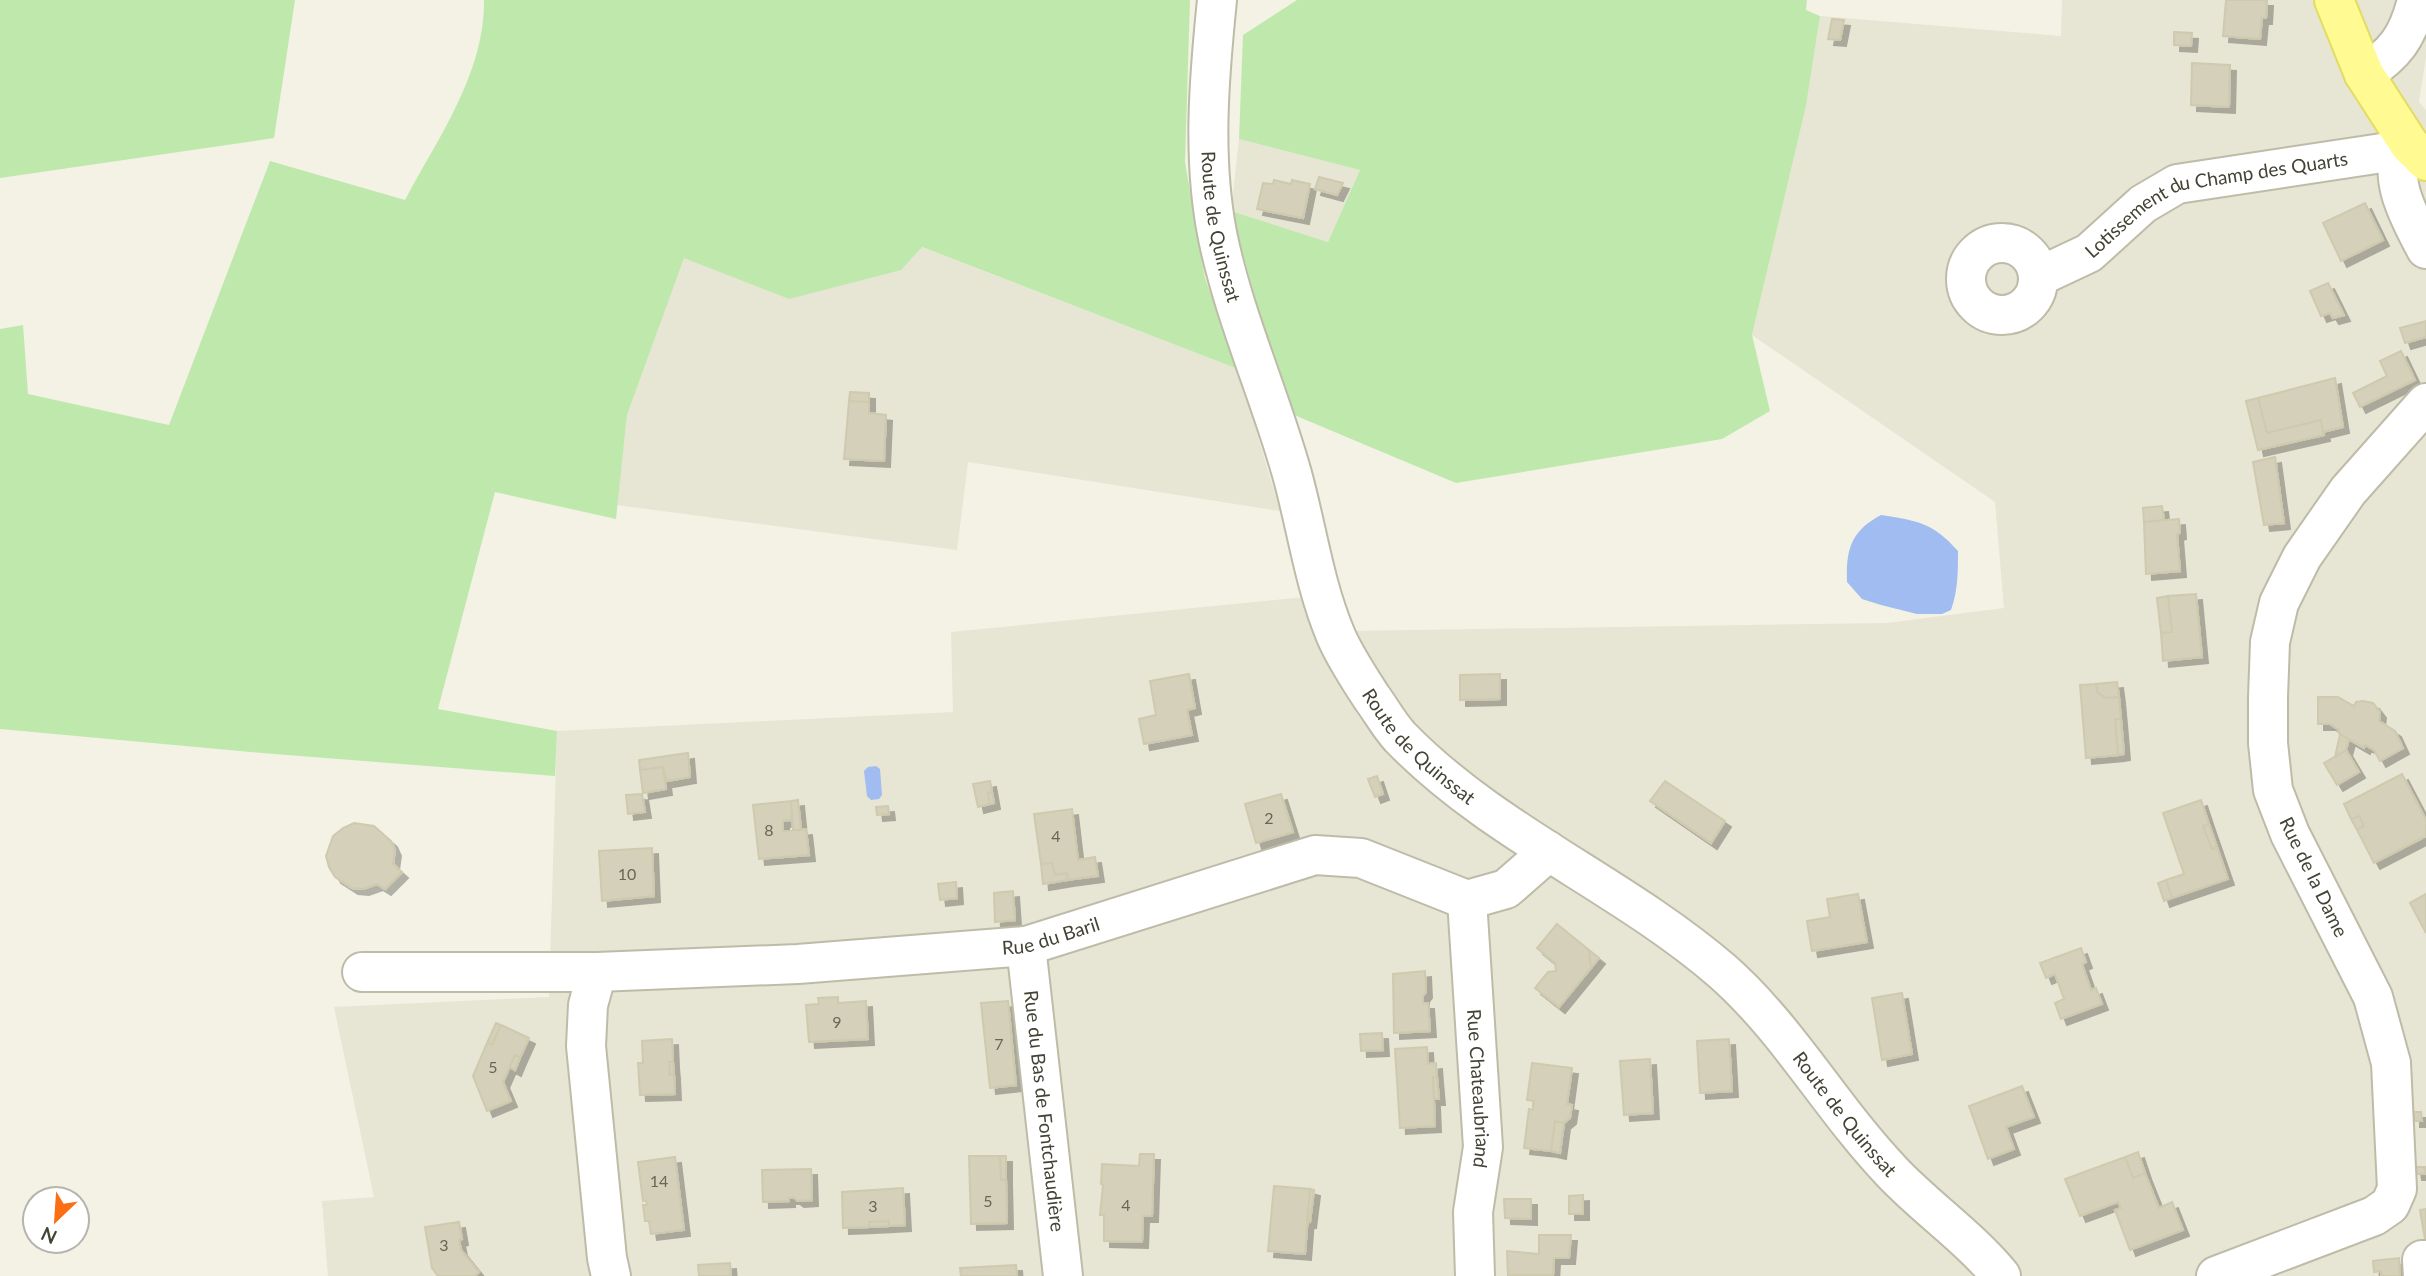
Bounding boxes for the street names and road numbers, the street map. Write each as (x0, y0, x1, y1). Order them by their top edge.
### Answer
street label: Lotissement du Champ des Quarts (2080, 146, 2349, 262)
street label: Route de Quinssat (1198, 151, 1246, 305)
street label: Route de Quinssat (1358, 684, 1480, 809)
street label: Rue de la Dame (2275, 813, 2353, 941)
street label: Rue du Baril (1001, 912, 1102, 959)
street label: Rue du Bas de Fontchaudière (1020, 989, 1070, 1233)
street label: Rue Chateaubriand (1463, 1008, 1495, 1170)
street label: Route de Quinssat (1789, 1047, 1902, 1181)

